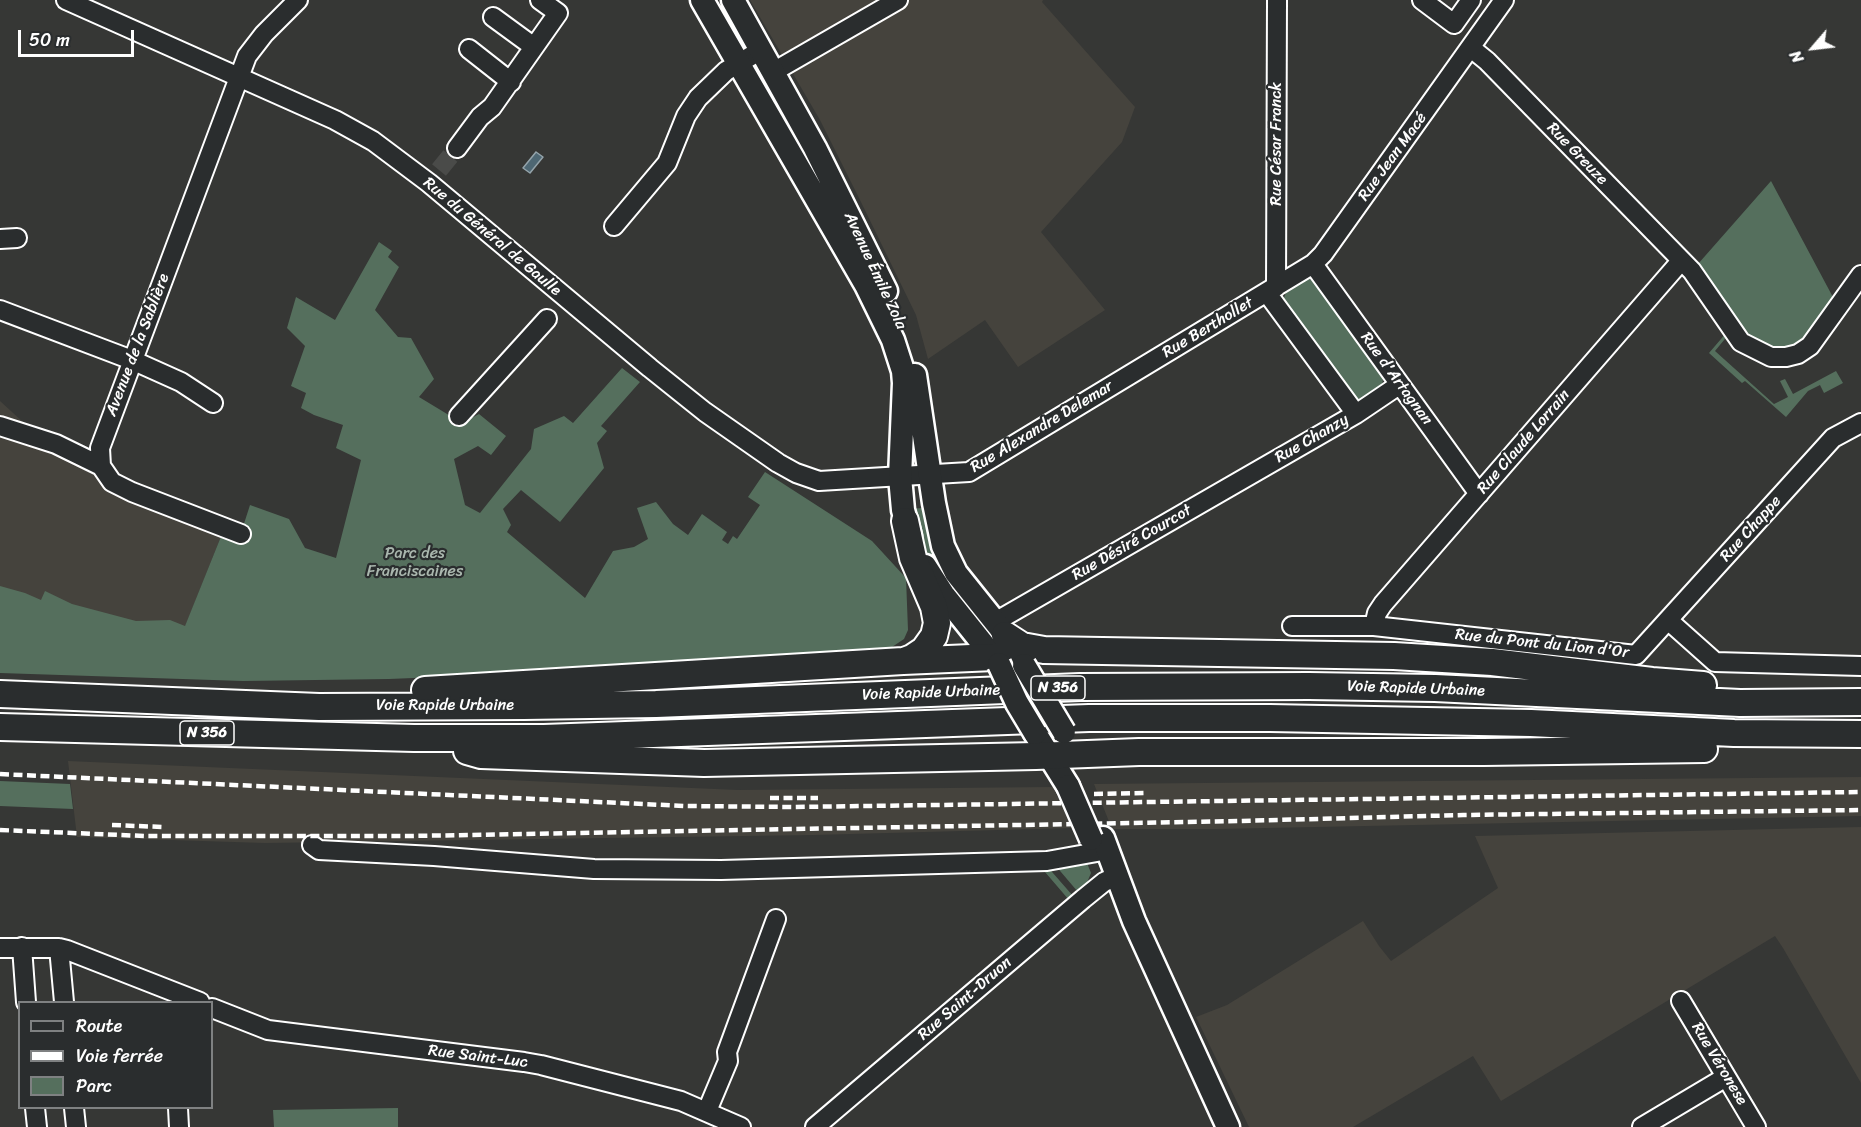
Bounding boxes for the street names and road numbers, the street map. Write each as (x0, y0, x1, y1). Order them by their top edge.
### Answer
street label: Rue César Franck (1267, 82, 1287, 206)
street label: Rue Jean Macé (1355, 109, 1431, 205)
street label: Rue Greuze (1543, 119, 1611, 189)
street label: Rue du Général de Gaulle (419, 174, 565, 300)
street label: Avenue Émile Zola (839, 209, 911, 333)
street label: Avenue de la Sablière (102, 271, 174, 419)
street label: Rue Berthollet (1159, 293, 1257, 363)
street label: Rue d'Artagnan (1356, 329, 1436, 429)
street label: Rue Alexandre Delemar (967, 377, 1117, 477)
street label: Rue Claude Lorrain (1473, 386, 1575, 498)
street label: Rue Chanzy (1272, 410, 1352, 468)
street label: Rue Chappe (1716, 492, 1786, 566)
street label: Rue Désiré Courcot (1069, 501, 1195, 585)
street label: Rue du Pont du Lion d'Or (1454, 625, 1630, 663)
road number: N 356 (1031, 676, 1085, 700)
street label: Voie Rapide Urbaine (1347, 677, 1485, 701)
street label: Voie Rapide Urbaine (862, 681, 1000, 705)
street label: Voie Rapide Urbaine (376, 696, 514, 716)
road number: N 356 (180, 721, 234, 745)
street label: Rue Saint-Druon (914, 953, 1016, 1045)
street label: Rue Véronese (1687, 1019, 1751, 1109)
street label: Rue Saint-Luc (427, 1041, 529, 1073)

